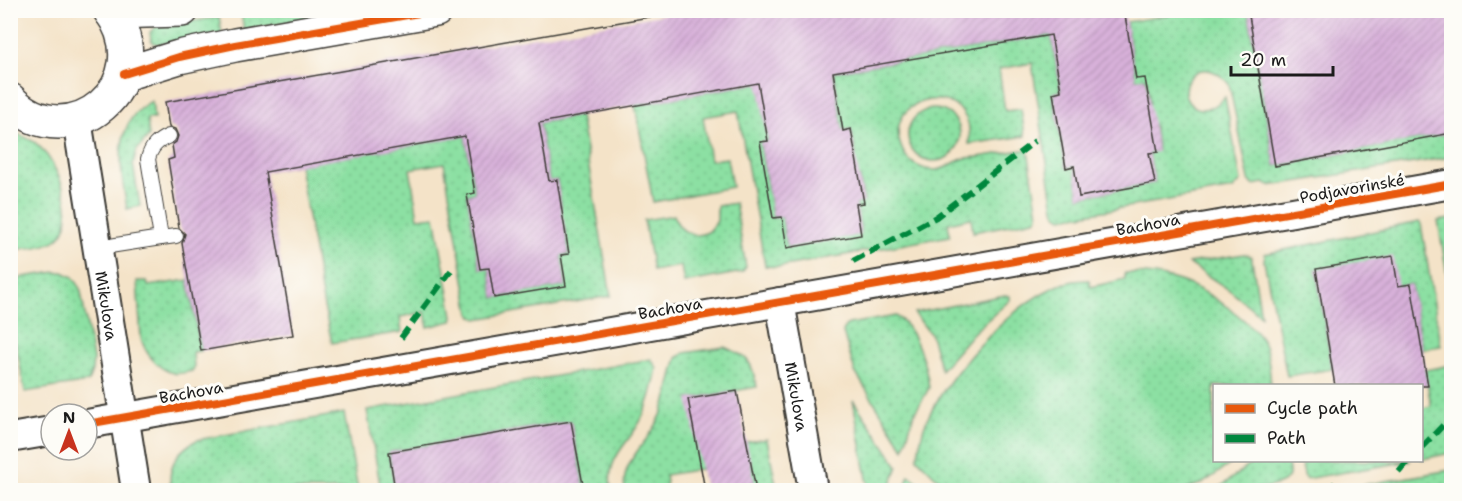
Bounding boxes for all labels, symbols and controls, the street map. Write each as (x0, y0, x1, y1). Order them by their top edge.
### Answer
scale bar (1231, 39, 1333, 77)
text: 20 m (1240, 48, 1286, 72)
street label: Podjavorinské (1298, 169, 1406, 208)
street label: Bachova (1115, 209, 1182, 240)
street label: Mikulova (90, 269, 122, 342)
street label: Bachova (637, 293, 704, 324)
street label: Mikulova (780, 360, 813, 433)
street label: Bachova (158, 377, 225, 408)
legend (1213, 384, 1423, 462)
text: Cycle path (1267, 396, 1358, 420)
north arrow (39, 402, 99, 462)
text: N (63, 407, 75, 428)
text: Path (1267, 426, 1306, 450)

